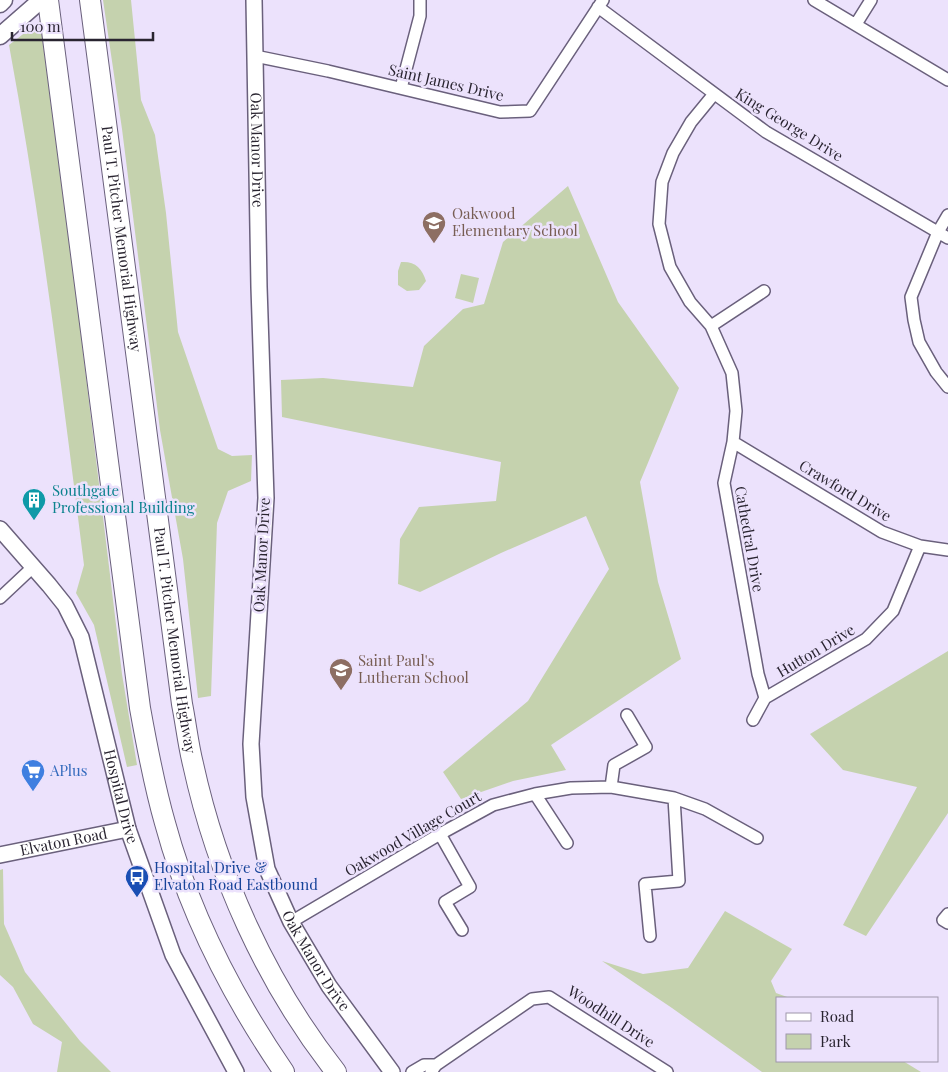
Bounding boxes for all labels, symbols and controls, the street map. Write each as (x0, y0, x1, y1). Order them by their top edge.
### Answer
scale bar (12, 10, 154, 42)
text: 100 m (20, 16, 61, 36)
street label: Saint James Drive (387, 59, 506, 105)
street label: King George Drive (732, 83, 847, 165)
street label: Oak Manor Drive (247, 92, 269, 208)
street label: Paul T. Pitcher Memorial Highway (98, 124, 147, 354)
place label: Oakwood Elementary School (452, 203, 578, 240)
school or university icon: Oakwood Elementary School (421, 210, 447, 244)
street label: Crawford Drive (796, 455, 895, 526)
place label: Southgate Professional Building (52, 480, 195, 517)
street label: Cathedral Drive (731, 484, 769, 593)
building icon: Southgate Professional Building (21, 487, 47, 521)
street label: Oak Manor Drive (248, 497, 274, 613)
street label: Paul T. Pitcher Memorial Highway (150, 526, 201, 756)
street label: Hutton Drive (773, 619, 858, 681)
place label: Saint Paul's Lutheran School (358, 650, 469, 687)
school or university icon: Saint Paul's Lutheran School (328, 657, 354, 691)
street label: Hospital Drive (100, 747, 143, 846)
supermarket icon: APlus (20, 758, 46, 792)
place label: APlus (49, 760, 88, 780)
street label: Oakwood Village Court (341, 786, 485, 880)
street label: Elvaton Road (18, 822, 109, 860)
place label: Hospital Drive & Elvaton Road Eastbound (154, 857, 318, 894)
bus stop icon: Hospital Drive & Elvaton Road Eastbound (124, 864, 150, 898)
street label: Oak Manor Drive (278, 907, 355, 1015)
street label: Woodhill Drive (563, 980, 659, 1052)
legend (776, 997, 938, 1062)
text: Road (820, 1006, 854, 1026)
text: Park (820, 1031, 852, 1051)

